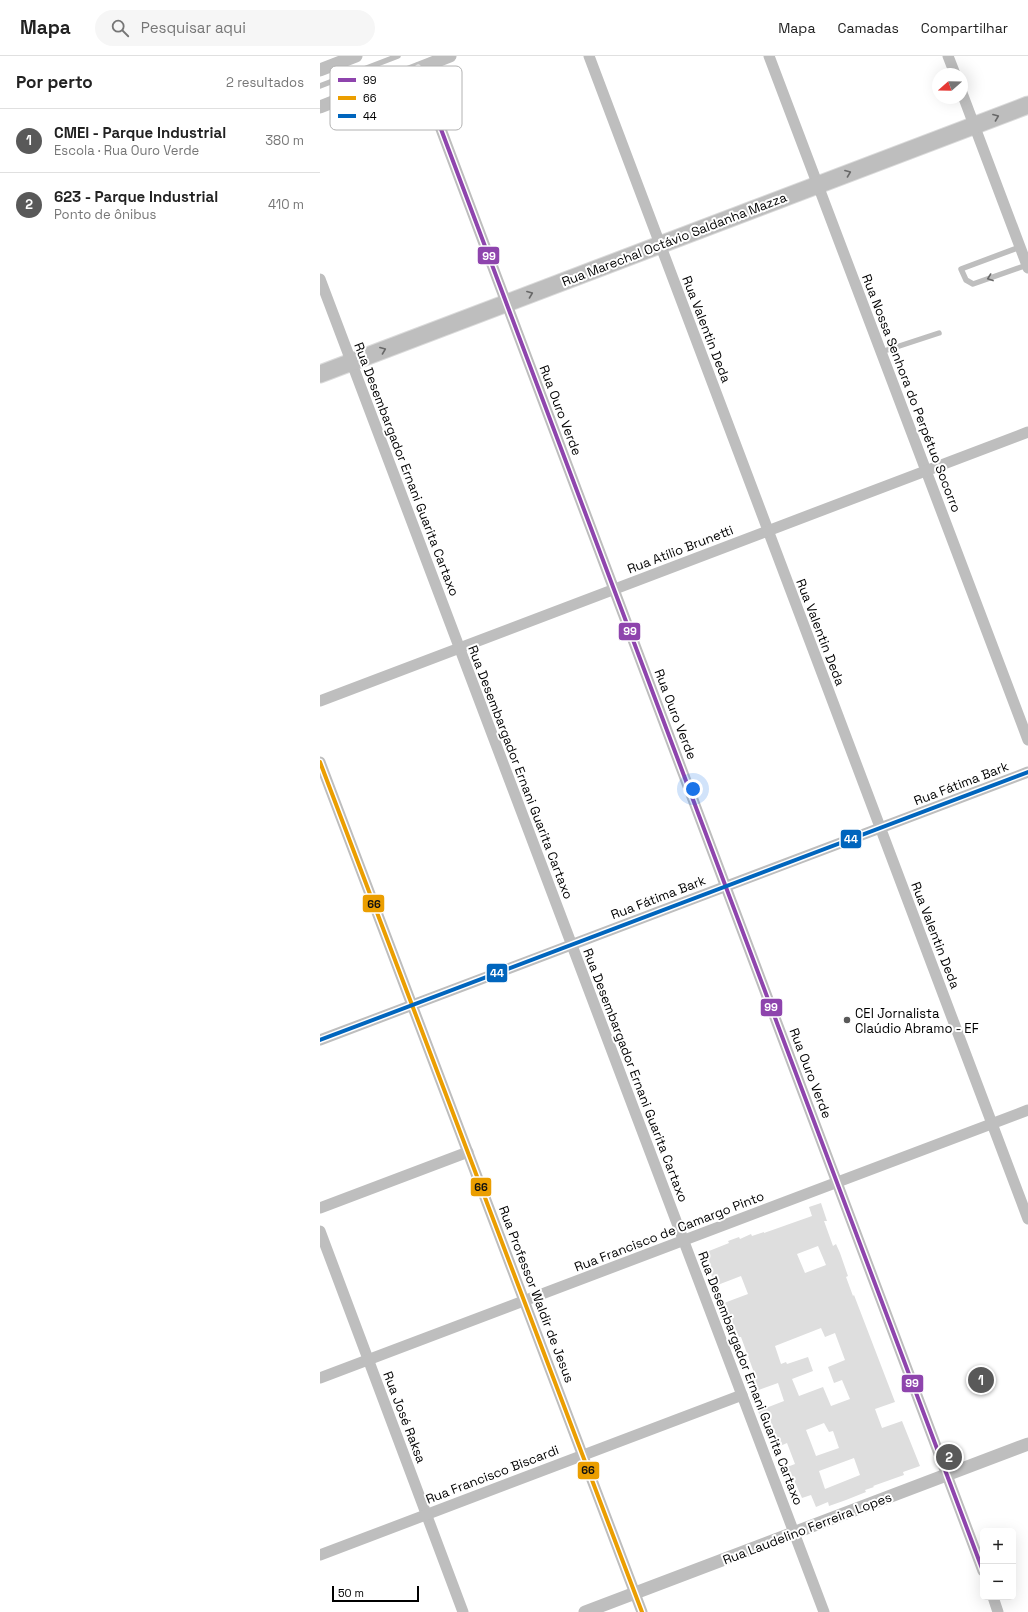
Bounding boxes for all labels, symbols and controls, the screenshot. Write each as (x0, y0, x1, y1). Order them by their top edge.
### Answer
search box (95, 10, 375, 46)
text: Mapa (20, 15, 71, 40)
icon: search (109, 17, 131, 39)
text: Pesquisar aqui (141, 18, 246, 37)
text: Mapa (778, 19, 815, 37)
text: Camadas (837, 19, 899, 37)
text: Compartilhar (921, 19, 1008, 37)
legend (330, 66, 462, 130)
north arrow (932, 68, 968, 104)
text: Por perto (16, 71, 93, 93)
text: 99 (363, 73, 377, 87)
text: 2 resultados (226, 74, 304, 91)
text: 66 (363, 91, 377, 105)
text: 44 (363, 109, 377, 123)
one-way arrow (993, 114, 1000, 122)
text: CMEI - Parque Industrial (54, 123, 226, 142)
text: 1 (26, 132, 32, 149)
text: 380 m (265, 132, 304, 149)
text: Escola · Rua Ouro Verde (54, 142, 199, 159)
one-way arrow (845, 170, 852, 178)
text: 623 - Parque Industrial (54, 187, 218, 206)
street label: Rua Marechal Octávio Saldanha Mazza (559, 188, 790, 290)
text: 2 (25, 196, 33, 213)
text: 410 m (268, 196, 304, 213)
text: Ponto de ônibus (54, 206, 156, 223)
line badge: 99 (477, 246, 500, 265)
text: 99 (482, 249, 496, 263)
street label: Rua Nossa Senhora do Perpétuo Socorro (858, 272, 965, 515)
street label: Rua Valentin Deda (678, 273, 735, 386)
one-way arrow (987, 273, 994, 282)
one-way arrow (527, 290, 534, 298)
street label: Rua Desembargador Ernani Guarita Cartaxo (350, 340, 463, 598)
one-way arrow (379, 346, 386, 354)
street label: Rua Ouro Verde (535, 363, 586, 458)
street label: Rua Atílio Brunetti (625, 521, 736, 577)
street label: Rua Valentin Deda (792, 576, 849, 689)
line badge: 99 (618, 622, 641, 641)
text: 99 (623, 624, 637, 638)
street label: Rua Desembargador Ernani Guarita Cartaxo (464, 643, 577, 901)
street label: Rua Ouro Verde (650, 667, 701, 762)
street label: Rua Fátima Bark (911, 758, 1011, 809)
your location (683, 779, 703, 799)
line badge: 44 (840, 829, 862, 849)
text: 44 (844, 832, 858, 846)
street label: Rua Fátima Bark (608, 872, 708, 923)
street label: Rua Valentin Deda (907, 879, 964, 992)
line badge: 66 (362, 894, 385, 913)
text: 66 (367, 897, 381, 911)
street label: Rua Desembargador Ernani Guarita Cartaxo (579, 946, 692, 1204)
line badge: 44 (486, 963, 508, 983)
text: 44 (490, 966, 504, 980)
line badge: 99 (760, 998, 783, 1017)
text: 99 (764, 1000, 778, 1014)
place label: CEI Jornalista Claúdio Abramo - EF (855, 1005, 979, 1037)
marker: CEI Jornalista Claúdio Abramo - EF (842, 1015, 852, 1025)
street label: Rua Ouro Verde (785, 1026, 836, 1121)
line badge: 66 (470, 1177, 492, 1197)
text: 66 (474, 1180, 488, 1194)
street label: Rua Francisco de Camargo Pinto (572, 1187, 766, 1276)
street label: Rua Professor Waldir de Jesus (495, 1203, 578, 1385)
street label: Rua Desembargador Ernani Guarita Cartaxo (694, 1249, 807, 1507)
pin: 1 (968, 1365, 994, 1395)
street label: Rua José Raksa (379, 1369, 430, 1466)
line badge: 99 (901, 1374, 924, 1393)
text: 99 (905, 1376, 919, 1390)
street label: Rua Francisco Biscardi (423, 1441, 561, 1508)
pin: 2 (936, 1442, 962, 1472)
line badge: 66 (577, 1461, 600, 1480)
text: 66 (581, 1463, 595, 1477)
street label: Rua Laudelino Ferreira Lopes (720, 1488, 894, 1569)
map controls (980, 1528, 1016, 1600)
button: + (980, 1528, 1016, 1564)
button: − (980, 1564, 1016, 1600)
scale bar (332, 1584, 419, 1603)
text: 50 m (338, 1586, 364, 1600)

